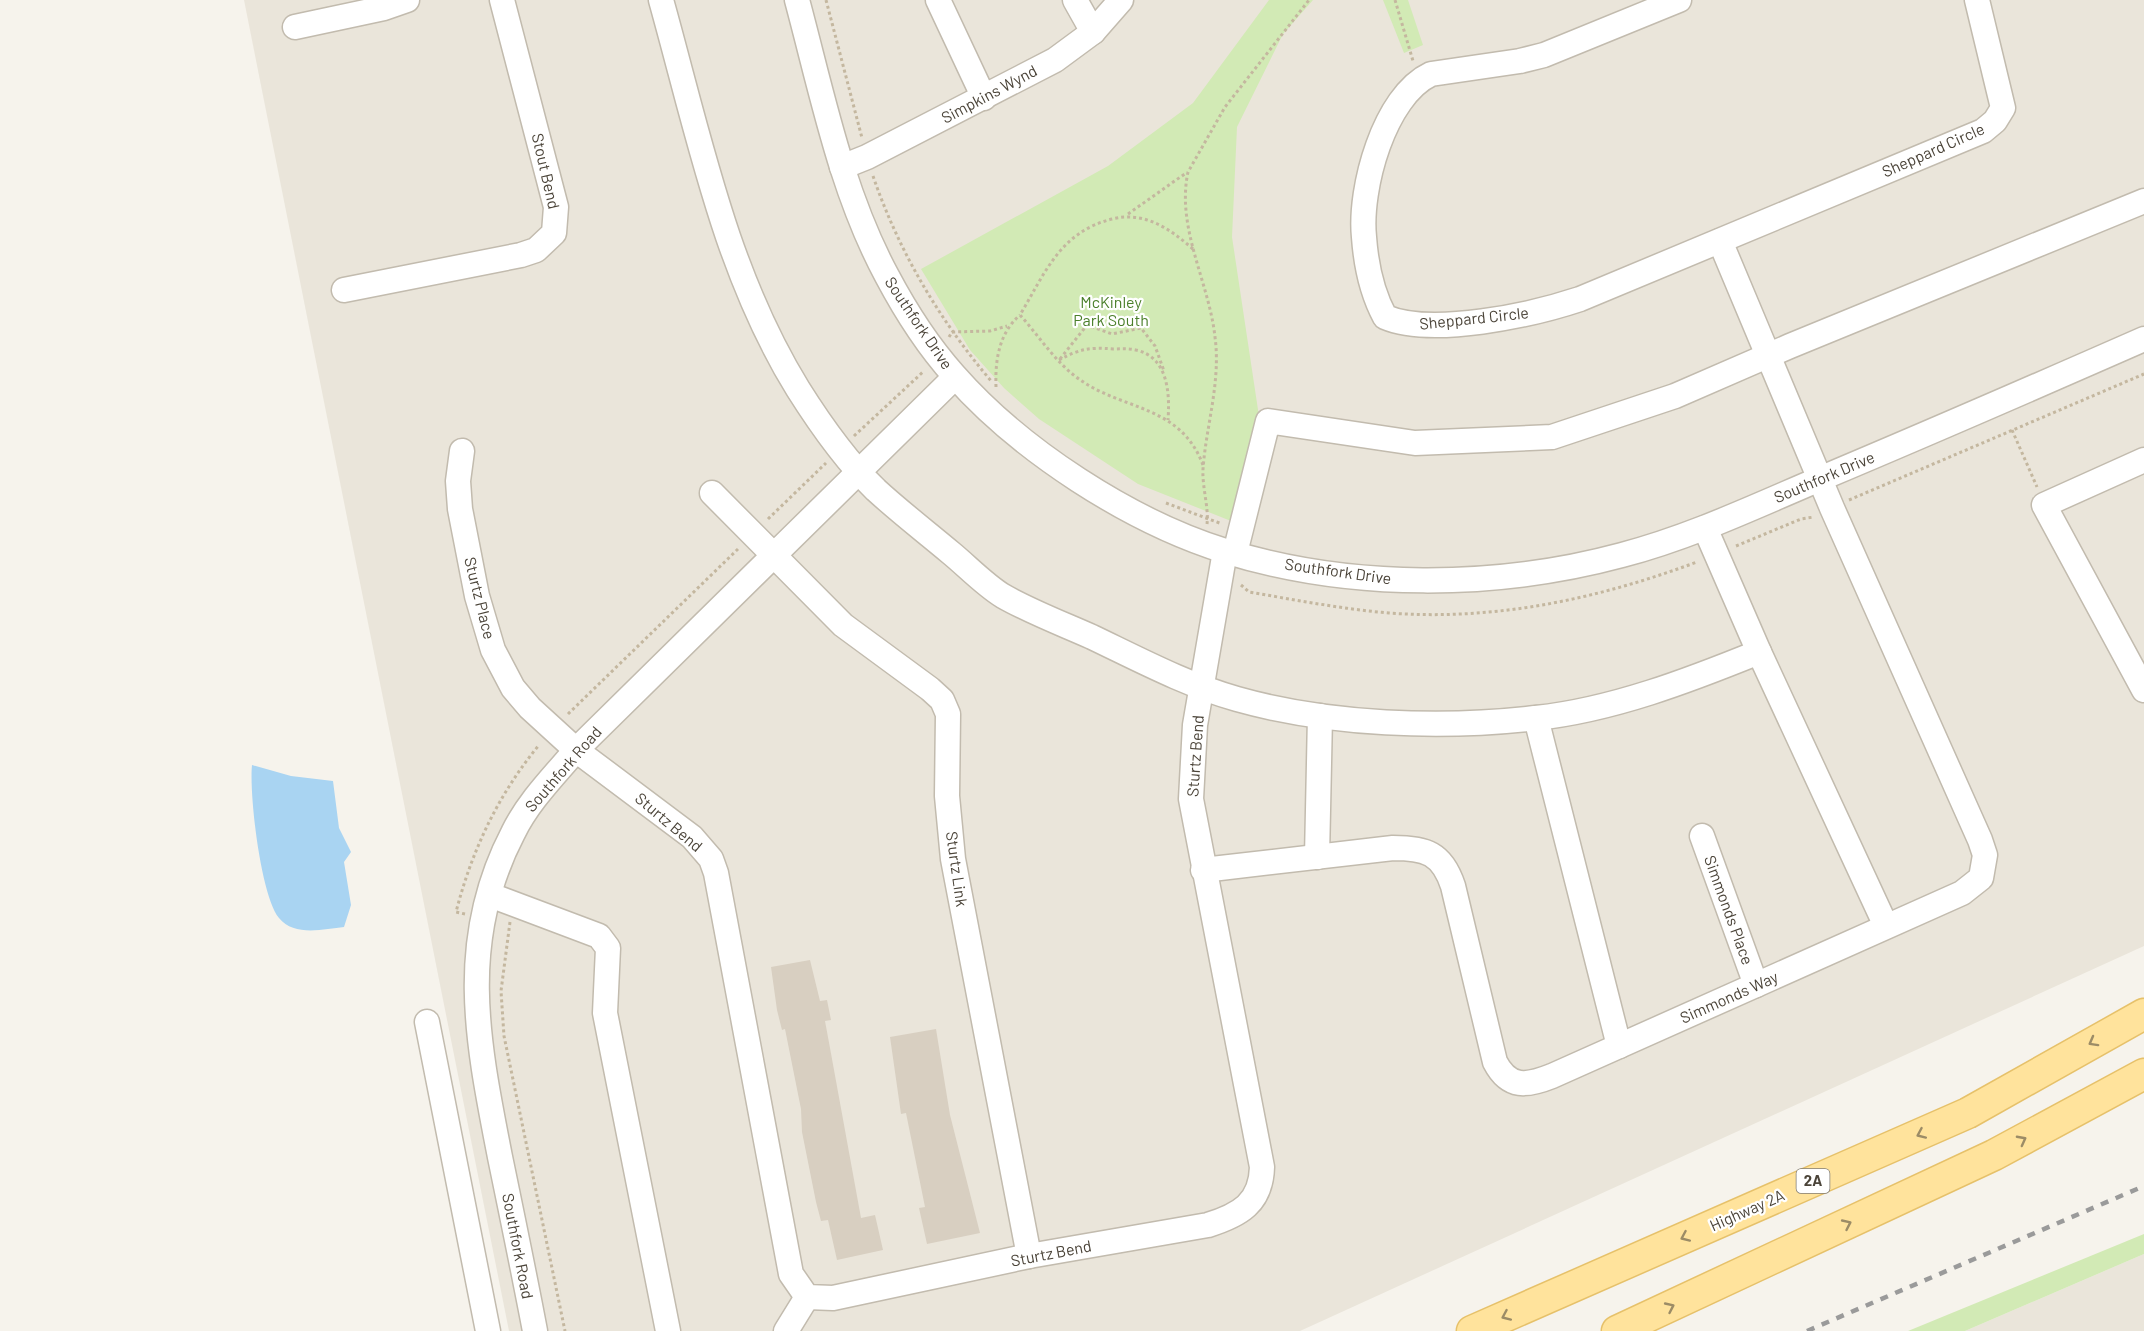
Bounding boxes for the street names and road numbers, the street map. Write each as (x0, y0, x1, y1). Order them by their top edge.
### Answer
street label: Simpkins Wynd (938, 60, 1040, 127)
street label: Sheppard Circle (1879, 119, 1987, 181)
street label: Stout Bend (529, 131, 564, 211)
street label: Southfork Drive (881, 273, 957, 373)
street label: Sheppard Circle (1418, 302, 1530, 333)
street label: Southfork Drive (1771, 447, 1877, 506)
street label: Southfork Drive (1284, 554, 1393, 587)
street label: Sturtz Place (461, 555, 500, 641)
street label: Sturtz Bend (1182, 715, 1207, 797)
street label: Southfork Road (520, 722, 605, 815)
street label: Sturtz Bend (632, 788, 707, 855)
street label: Sturtz Link (943, 830, 972, 908)
street label: Simmonds Place (1701, 853, 1758, 967)
street label: Simmonds Way (1677, 966, 1781, 1027)
road number: 2A (1796, 1169, 1830, 1193)
street label: Highway 2A (1706, 1185, 1787, 1234)
street label: Southfork Road (499, 1191, 538, 1300)
street label: Sturtz Bend (1009, 1235, 1093, 1270)

